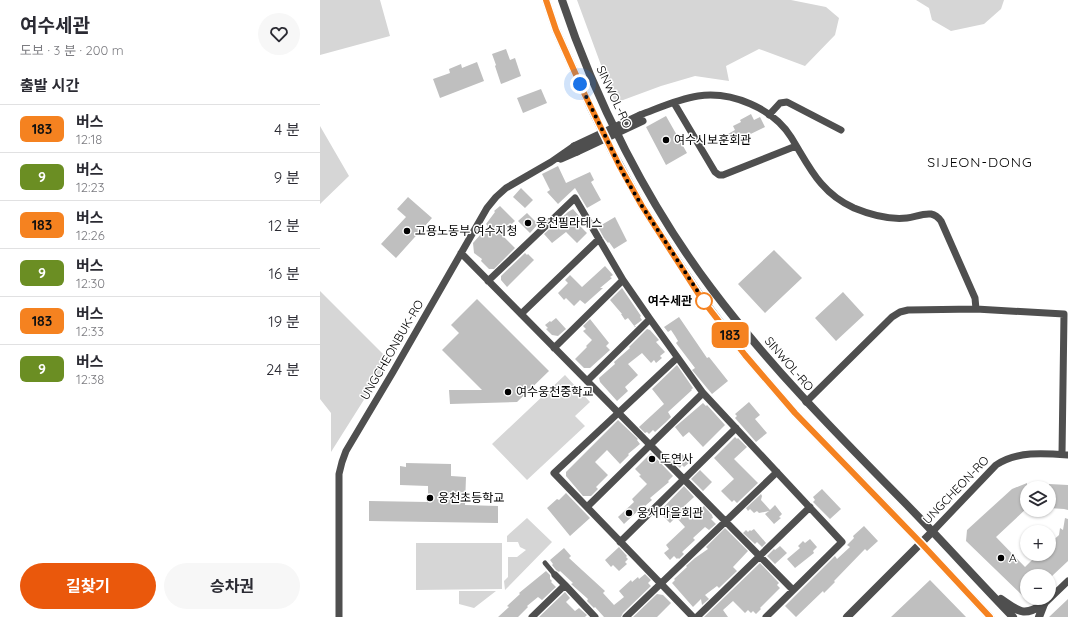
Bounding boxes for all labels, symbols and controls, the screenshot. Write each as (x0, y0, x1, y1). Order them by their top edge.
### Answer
text: 여수세관 (20, 13, 90, 37)
button: heart (258, 13, 300, 55)
text: 도보 · 3 분 · 200 m (20, 42, 124, 58)
street label: SINWOL-RO (593, 63, 635, 130)
your location (570, 74, 590, 94)
text: 출발 시간 (20, 76, 79, 95)
text: 버스 (76, 112, 104, 131)
text: 183 (32, 120, 52, 138)
text: 4 분 (274, 120, 300, 139)
text: 12:18 (76, 131, 102, 147)
place label: 여수시보훈회관 (674, 132, 751, 147)
marker: 여수시보훈회관 (661, 135, 671, 145)
district label: SIJEON-DONG (927, 153, 1033, 171)
text: 버스 (76, 160, 104, 179)
text: 9 (38, 168, 46, 186)
text: 9 분 (274, 168, 300, 187)
text: 12:23 (76, 179, 104, 195)
text: 버스 (76, 208, 104, 227)
place label: 웅천필라테스 (536, 215, 602, 230)
text: 183 (32, 216, 52, 234)
text: 12 분 (268, 216, 300, 235)
marker: 웅천필라테스 (523, 218, 533, 228)
place label: 고용노동부 여수지청 (415, 223, 518, 238)
marker: 고용노동부 여수지청 (402, 226, 412, 236)
text: 12:26 (76, 227, 105, 243)
text: 버스 (76, 256, 104, 275)
text: 9 (38, 264, 46, 282)
text: 16 분 (268, 264, 300, 283)
text: 12:30 (76, 275, 105, 291)
marker: 여수세관 (695, 292, 713, 310)
place label: 여수세관 (648, 293, 692, 308)
street label: UNGCHEONBUK-RO (357, 297, 426, 402)
text: 버스 (76, 304, 104, 323)
text: 183 (32, 312, 52, 330)
text: 19 분 (268, 312, 300, 331)
line badge: 183 (707, 322, 753, 348)
text: 12:33 (76, 323, 104, 339)
text: 183 (720, 326, 740, 344)
street label: SINWOL-RO (762, 333, 817, 394)
text: 버스 (76, 352, 104, 371)
text: 9 (38, 360, 46, 378)
text: 24 분 (266, 360, 300, 379)
text: 12:38 (76, 371, 104, 387)
place label: 여수웅천중학교 (516, 384, 593, 399)
marker: 여수웅천중학교 (503, 387, 513, 397)
place label: 도연사 (660, 451, 693, 466)
street label: UNGCHEON-RO (919, 453, 992, 527)
marker: 도연사 (647, 454, 657, 464)
map controls (1020, 481, 1056, 605)
button: layers (1020, 481, 1056, 517)
place label: 웅천초등학교 (438, 490, 504, 505)
marker: 웅천초등학교 (425, 493, 435, 503)
place label: 웅서마을회관 (637, 505, 703, 520)
marker: 웅서마을회관 (624, 508, 634, 518)
button: + (1020, 525, 1056, 561)
place label: A (1009, 550, 1017, 565)
marker: A (996, 553, 1006, 563)
button: 길찾기 (20, 563, 156, 609)
button: 승차권 (164, 563, 300, 609)
button: − (1020, 569, 1056, 605)

